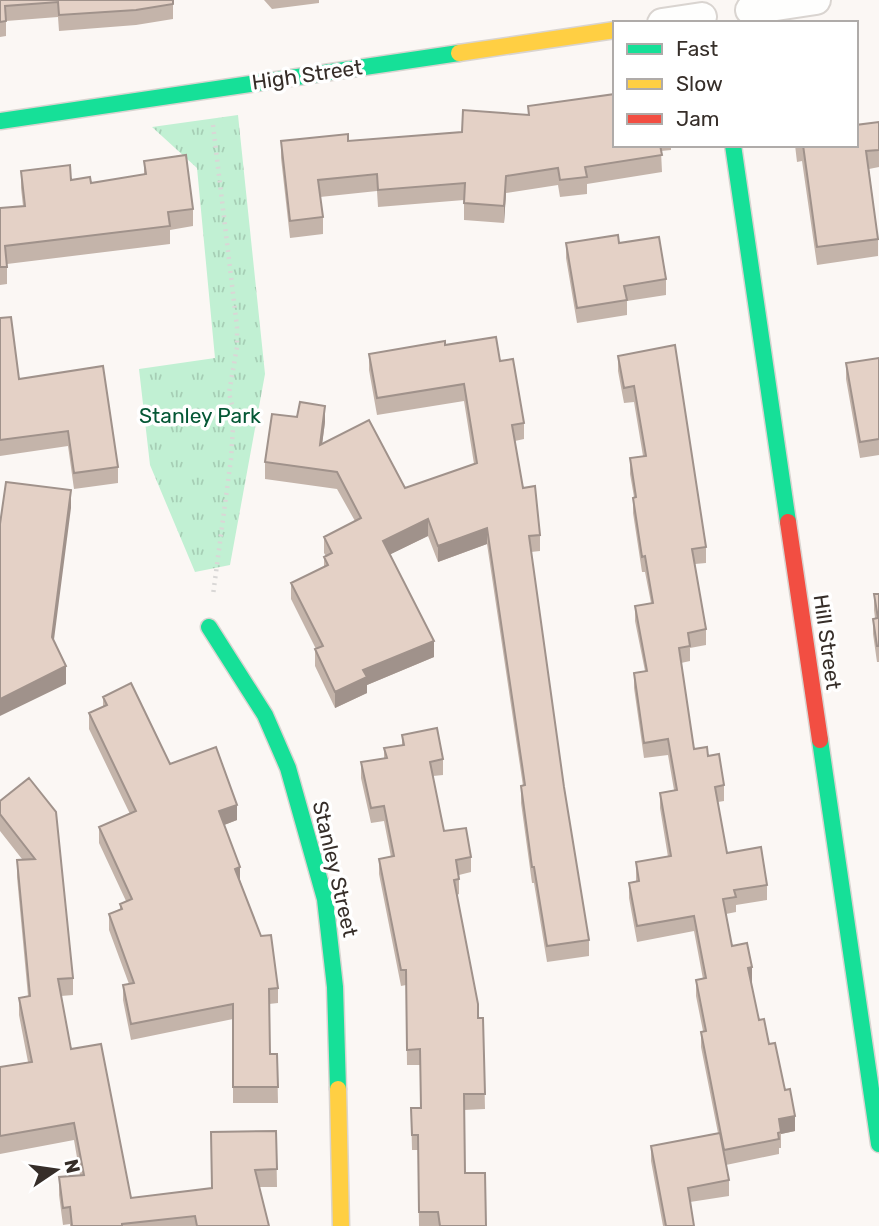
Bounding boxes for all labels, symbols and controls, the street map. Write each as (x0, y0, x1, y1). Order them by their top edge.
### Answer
legend (613, 21, 858, 147)
text: Fast (676, 36, 718, 61)
street label: High Street (250, 54, 364, 95)
text: Slow (676, 71, 723, 96)
text: Jam (676, 106, 720, 131)
park label: Stanley Park (139, 403, 261, 428)
street label: Hill Street (808, 593, 847, 691)
street label: Stanley Street (308, 798, 363, 939)
north arrow (21, 1135, 91, 1205)
text: N (59, 1157, 85, 1176)

